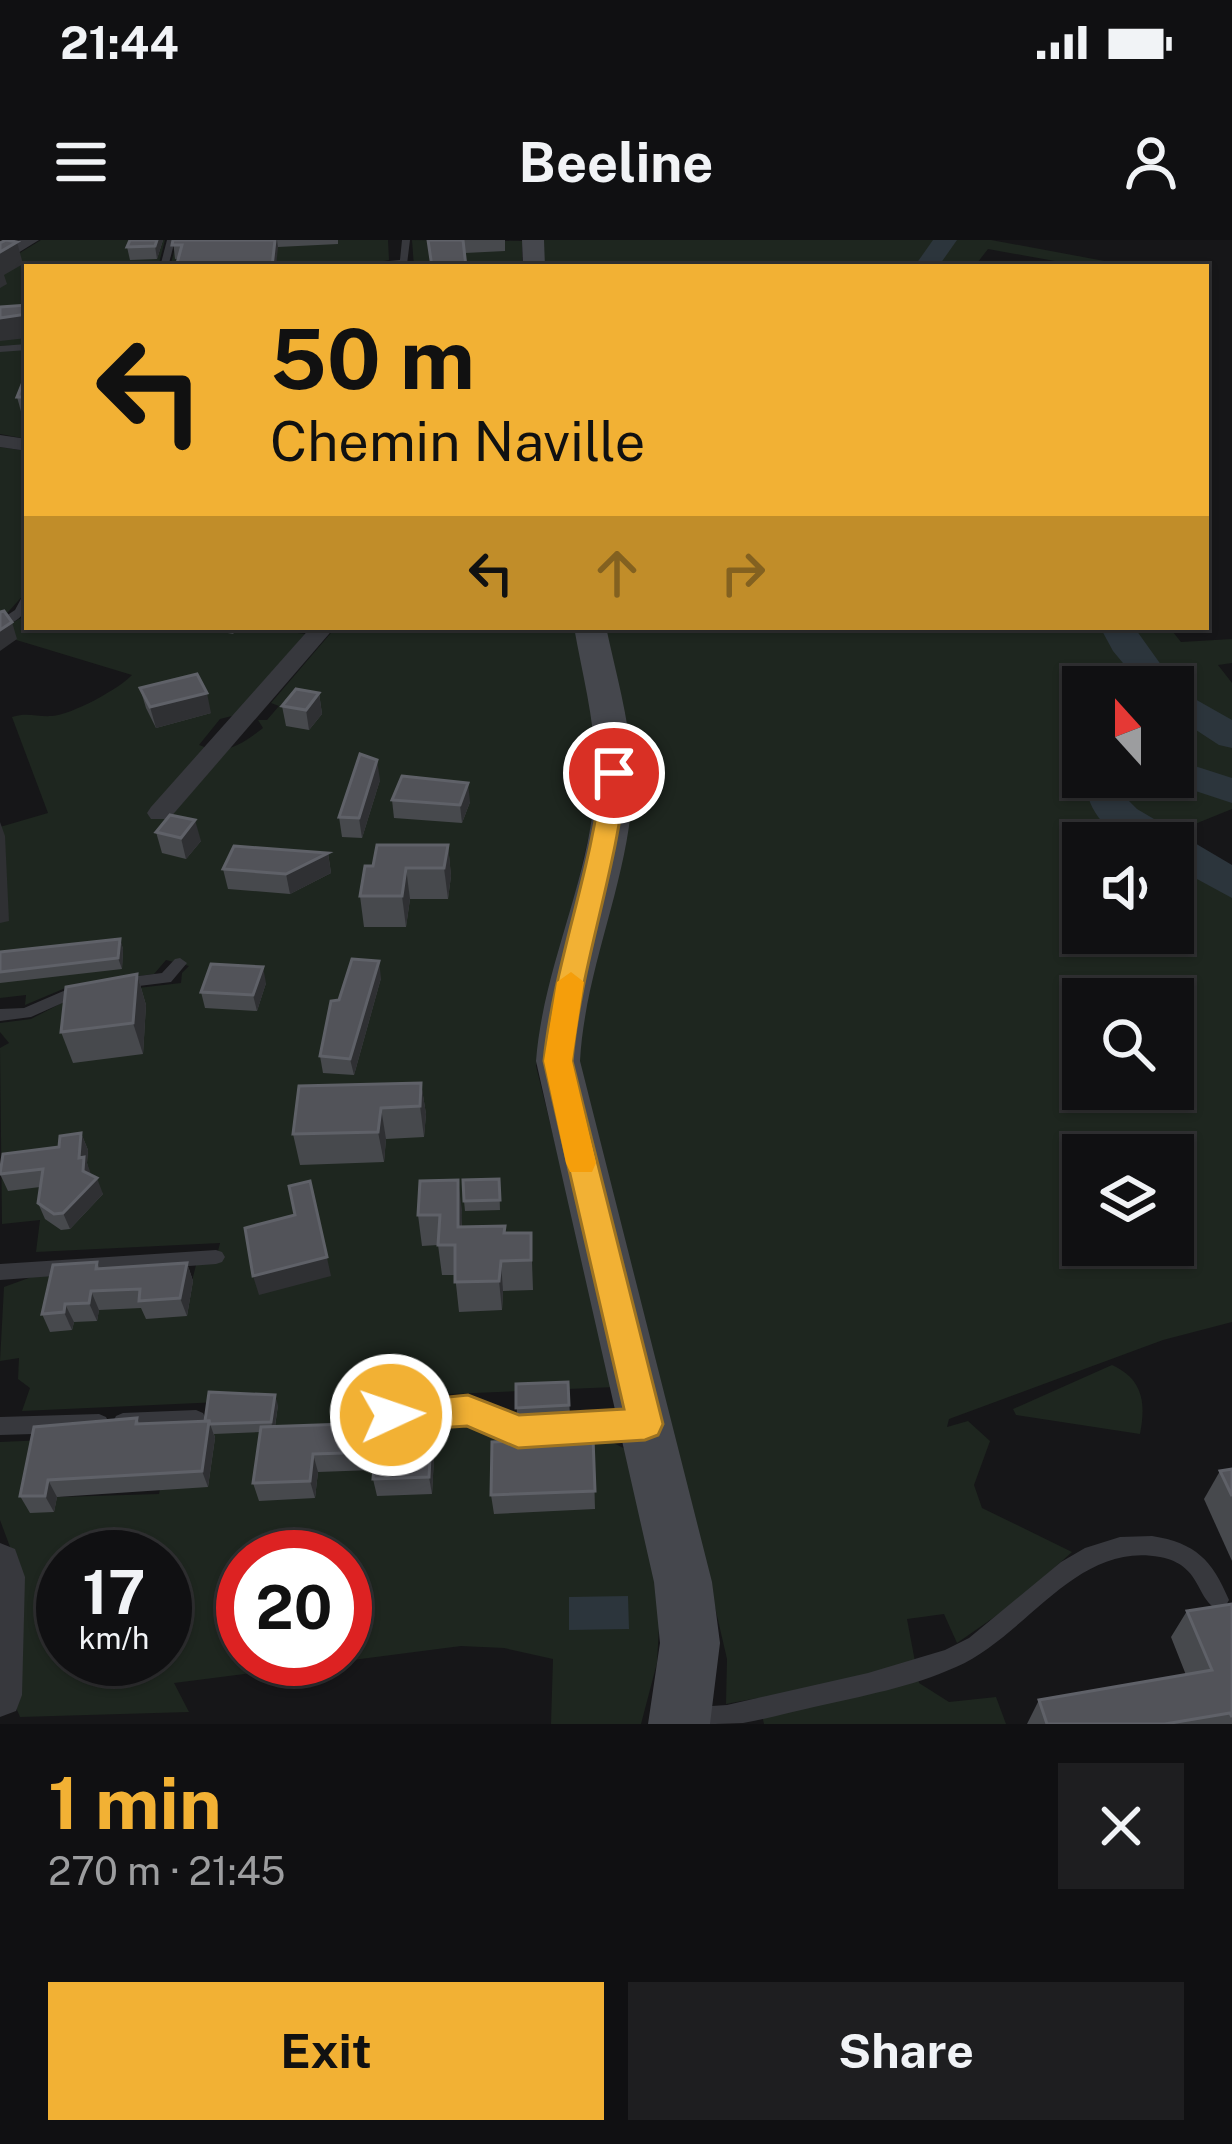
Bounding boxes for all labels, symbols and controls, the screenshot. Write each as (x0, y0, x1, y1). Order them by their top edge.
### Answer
text: 21:44 (60, 16, 179, 69)
icon: menu (48, 129, 114, 195)
icon: person (1118, 129, 1184, 195)
text: Beeline (519, 131, 713, 194)
text: 50 m (270, 309, 475, 408)
icon: left (72, 312, 228, 468)
text: Chemin Naville (270, 410, 645, 473)
icon: left (458, 540, 524, 606)
icon: ahead (584, 540, 650, 606)
icon: right (710, 540, 776, 606)
north arrow (1062, 666, 1194, 798)
map controls (1062, 666, 1194, 1266)
pin (563, 722, 665, 824)
icon: arrive (581, 740, 647, 806)
button: sound (1062, 822, 1194, 954)
button: search (1062, 978, 1194, 1110)
button: layers (1062, 1134, 1194, 1266)
position arrow (328, 1352, 454, 1478)
speed limit sign: 20 (216, 1530, 372, 1686)
text: 17 (82, 1557, 146, 1628)
text: km/h (79, 1620, 149, 1656)
text: 1 min (48, 1761, 222, 1845)
button: close (1058, 1763, 1184, 1889)
text: 270 m · 21:45 (48, 1848, 285, 1894)
button: Exit (48, 1982, 604, 2120)
button: Share (628, 1982, 1184, 2120)

